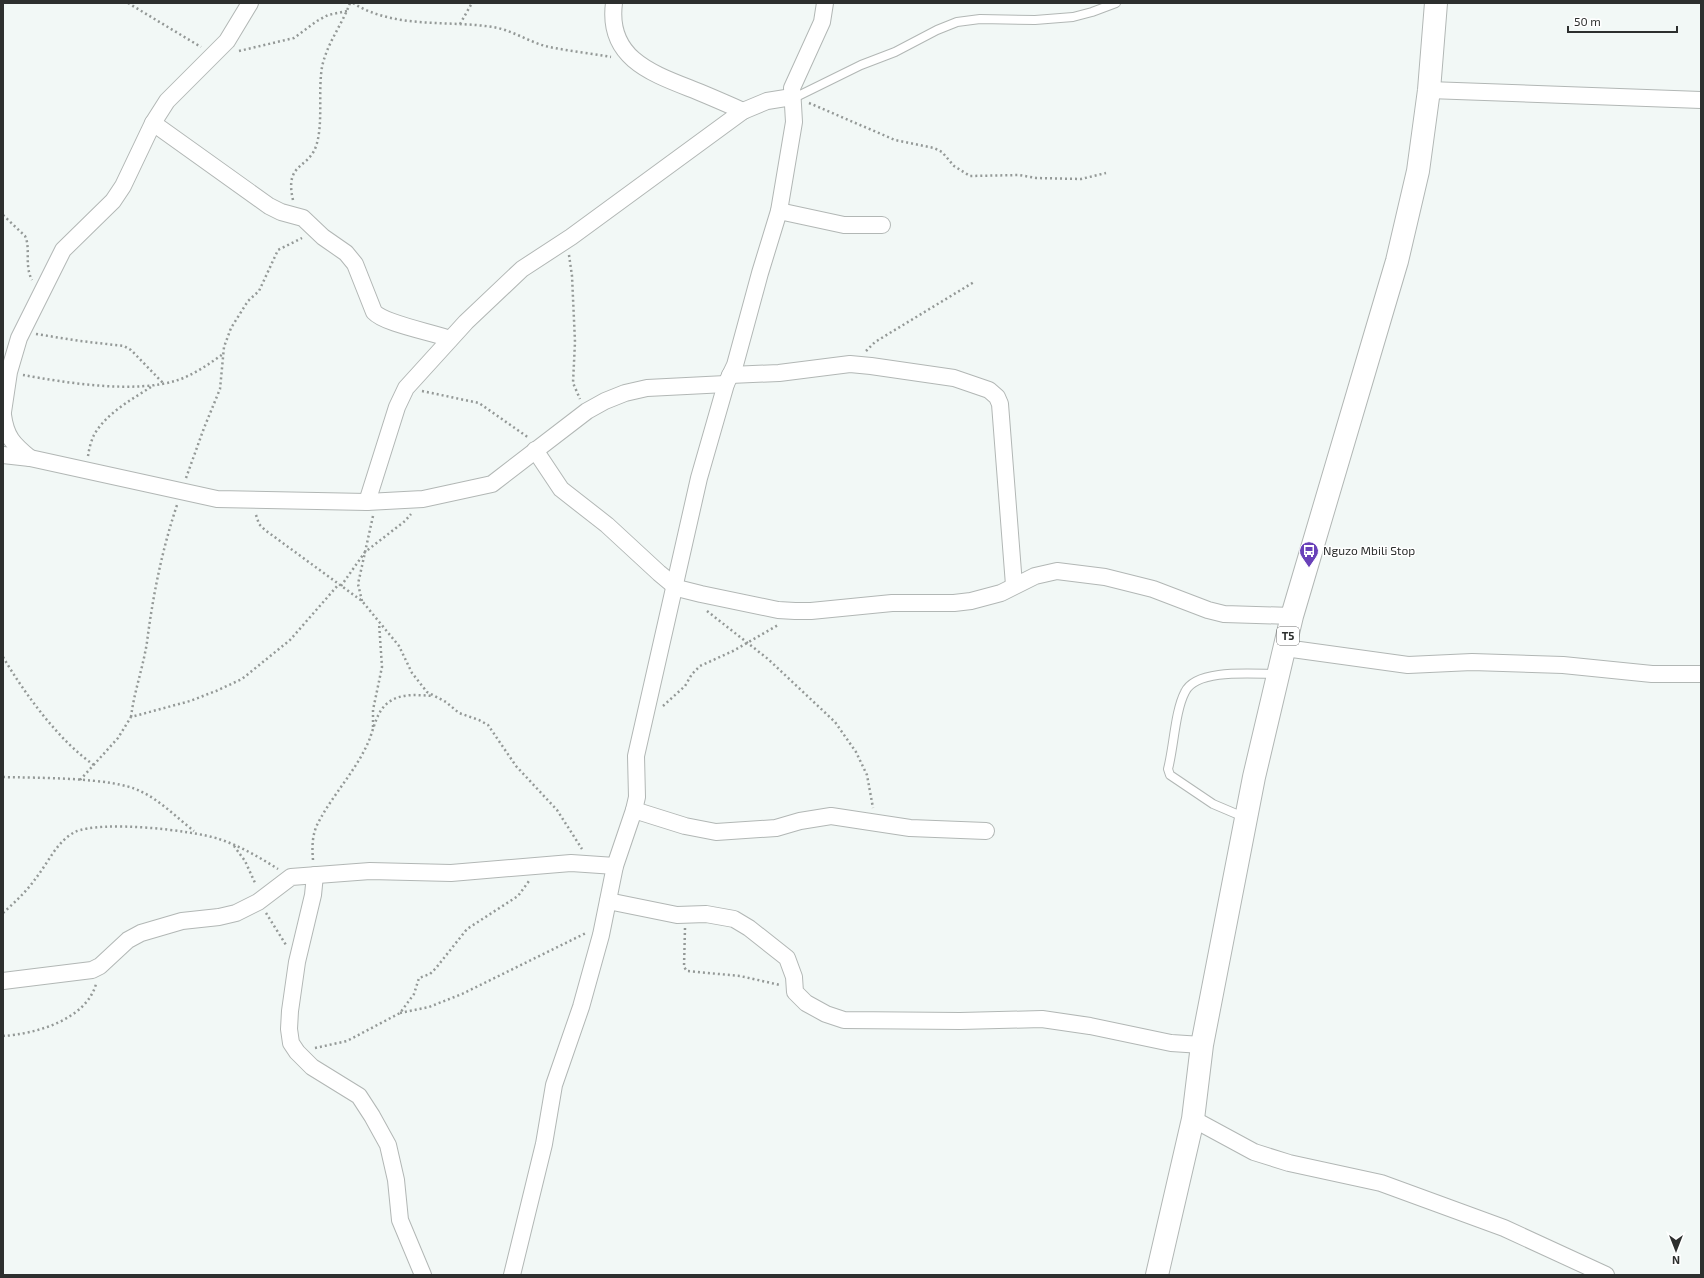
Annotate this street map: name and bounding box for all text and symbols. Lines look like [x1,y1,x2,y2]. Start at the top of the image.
scale bar [1568,8,1677,34]
text: 50 m [1574,14,1601,28]
bus stop icon: Nguzo Mbili Stop [1298,540,1320,568]
place label: Nguzo Mbili Stop [1323,543,1415,557]
road number: T5 [1277,627,1299,645]
north arrow [1656,1230,1696,1270]
text: N [1672,1254,1680,1267]

